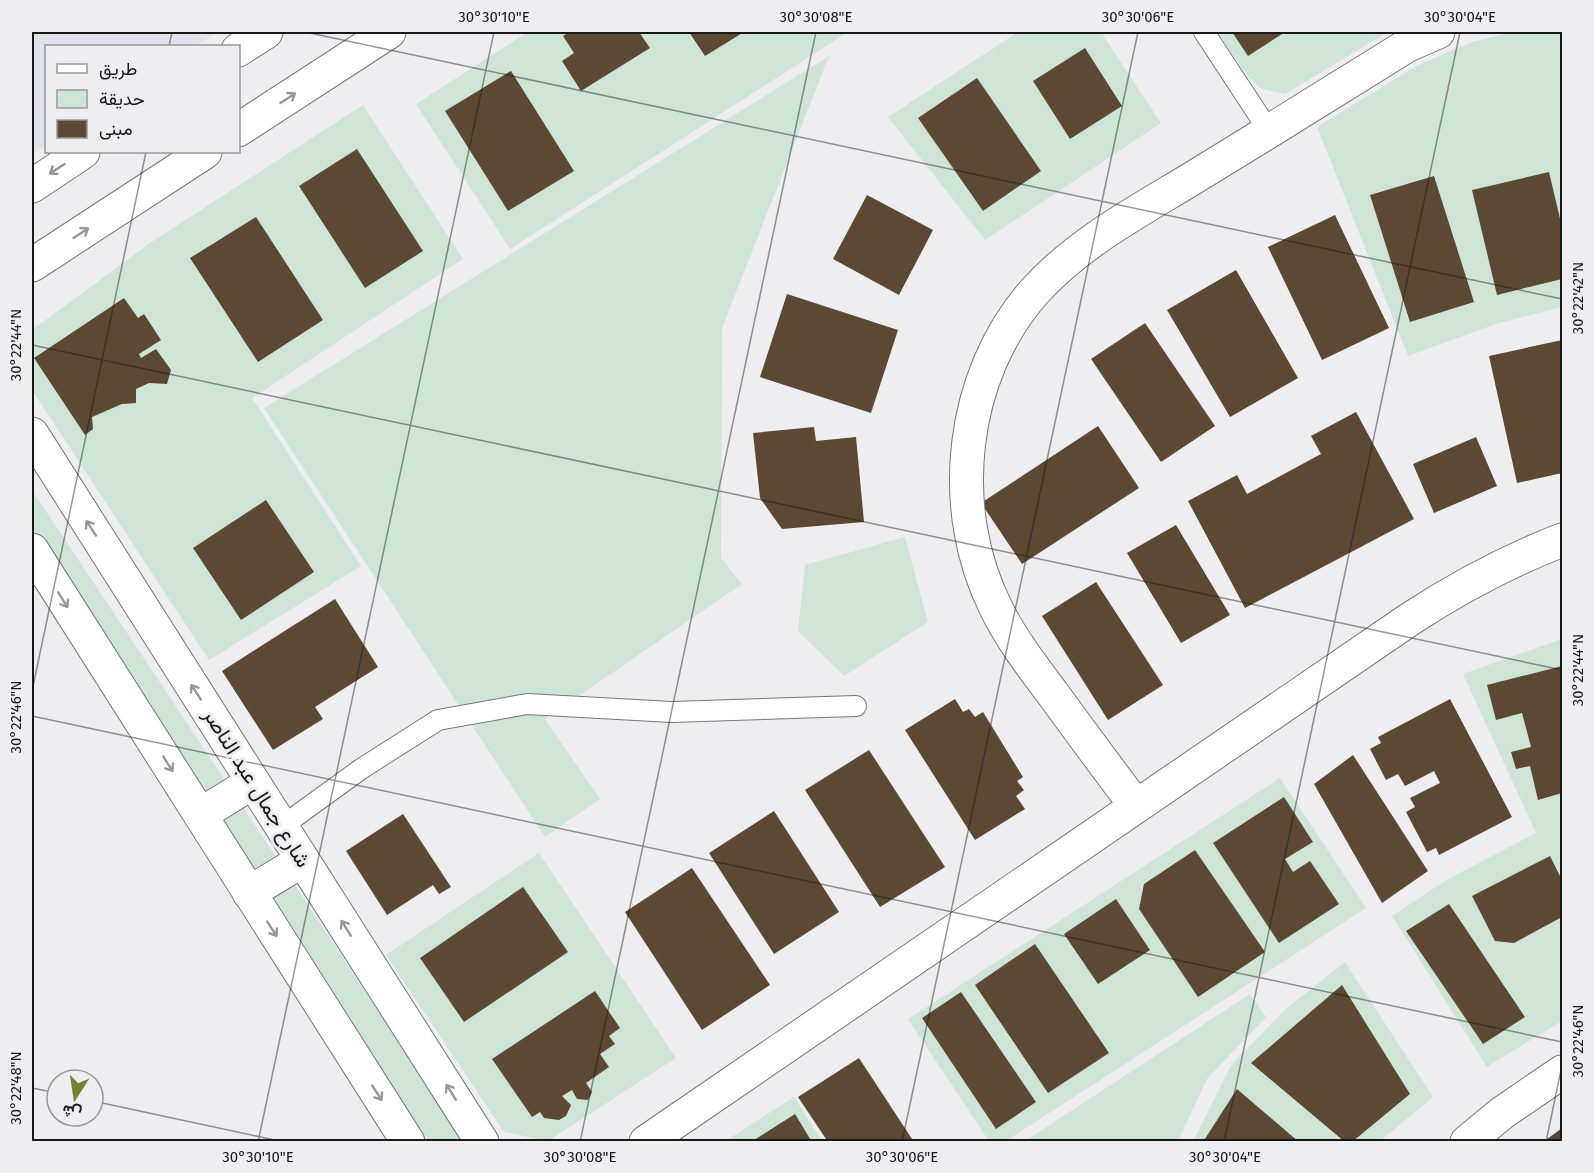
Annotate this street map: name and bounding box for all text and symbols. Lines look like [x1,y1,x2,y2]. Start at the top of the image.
text: 30°30'10"E [458,8,530,26]
text: 30°30'08"E [780,8,852,26]
text: 30°30'06"E [1102,8,1174,26]
text: 30°30'04"E [1424,8,1496,26]
legend [45,45,240,153]
text: طريق [99,58,137,80]
text: حديقة [99,88,145,110]
one-way arrow [279,92,295,104]
text: مبنى [99,118,133,140]
one-way arrow [49,162,66,175]
one-way arrow [72,227,88,239]
text: 30°22'42"N [1569,262,1587,334]
text: 30°22'44"N [7,309,25,381]
one-way arrow [85,520,97,537]
one-way arrow [57,591,69,608]
text: 30°22'44"N [1569,634,1587,706]
text: 30°22'46"N [7,680,25,754]
one-way arrow [190,684,202,701]
street label: شارع جمال عبد الناصر [196,703,316,873]
one-way arrow [162,755,174,772]
one-way arrow [266,920,278,937]
one-way arrow [339,920,351,937]
text: 30°22'46"N [1569,1004,1587,1078]
text: 30°22'48"N [7,1051,25,1125]
north arrow [45,1068,105,1128]
one-way arrow [444,1084,456,1101]
one-way arrow [371,1085,383,1101]
text: ش [61,1101,83,1123]
text: 30°30'10"E [222,1148,294,1166]
text: 30°30'08"E [544,1148,616,1166]
text: 30°30'06"E [866,1148,938,1166]
text: 30°30'04"E [1189,1148,1261,1166]

